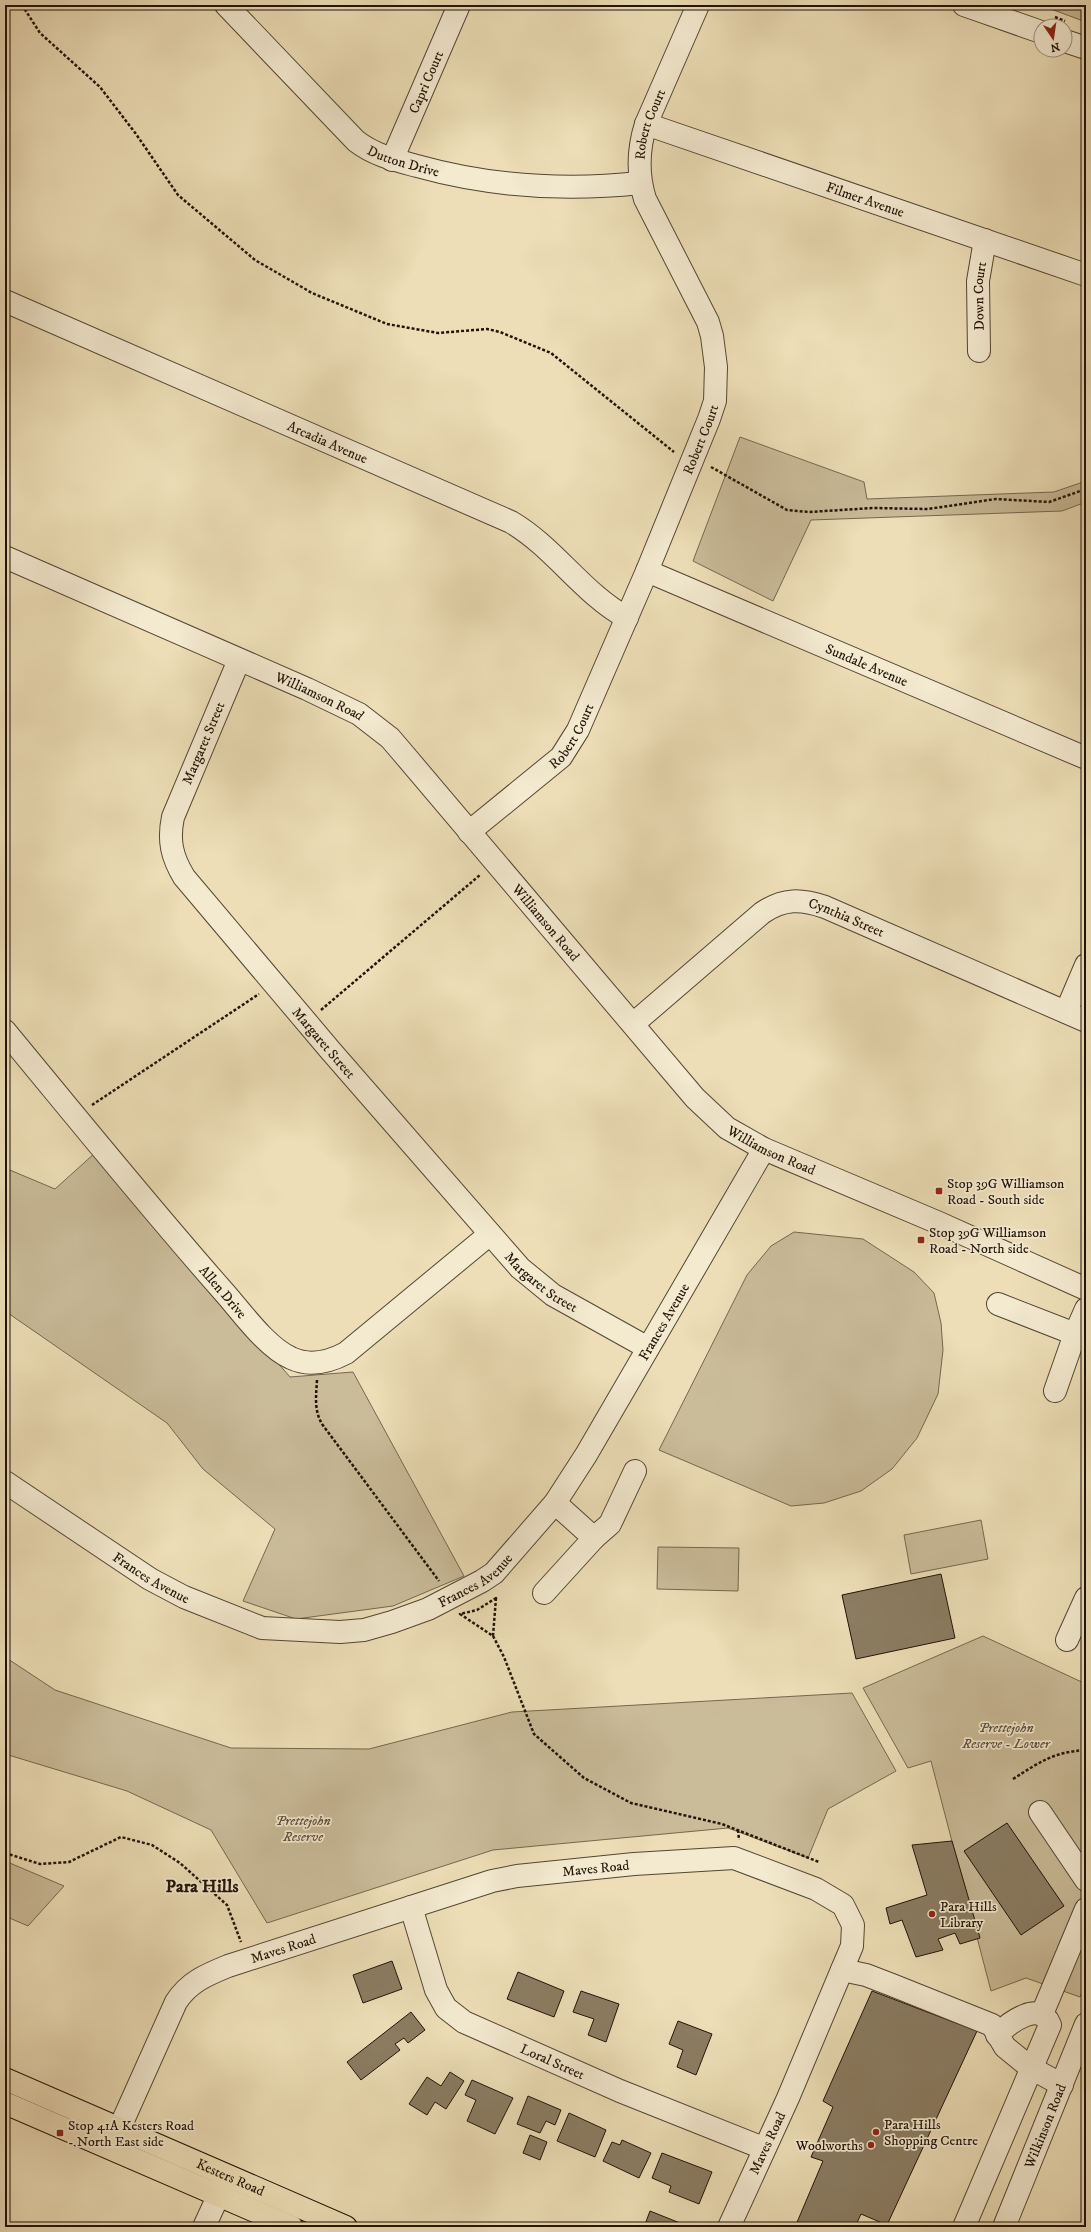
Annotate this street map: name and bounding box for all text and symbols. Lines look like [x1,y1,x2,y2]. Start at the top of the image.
north arrow [1033,18,1073,58]
text: N [1049,39,1061,55]
street label: Capri Court [405,48,448,117]
street label: Robert Court [631,86,670,160]
street label: Dutton Drive [364,142,441,181]
street label: Filmer Avenue [824,179,907,222]
street label: Down Court [970,260,991,331]
street label: Robert Court [679,402,723,477]
street label: Arcadia Avenue [284,417,370,468]
street label: Sundale Avenue [823,640,911,691]
street label: Williamson Road [271,668,368,725]
street label: Margaret Street [178,699,230,788]
street label: Robert Court [545,700,599,773]
street label: Williamson Road [507,880,583,965]
street label: Cynthia Street [806,895,887,942]
street label: Margaret Street [288,1004,359,1083]
street label: Williamson Road [723,1121,818,1180]
place label: Stop 39G Williamson Road - South side [947,1175,1065,1209]
marker: Stop 39G Williamson Road - South side [934,1186,944,1196]
place label: Stop 39G Williamson Road - North side [929,1224,1047,1258]
marker: Stop 39G Williamson Road - North side [916,1235,926,1245]
street label: Margaret Street [500,1249,581,1317]
street label: Allen Drive [195,1262,250,1323]
street label: Frances Avenue [635,1280,694,1364]
street label: Frances Avenue [109,1549,192,1608]
street label: Frances Avenue [435,1550,517,1612]
park label: Prettejohn Reserve - Lower [961,1719,1051,1753]
park label: Prettejohn Reserve [275,1812,331,1846]
street label: Maves Road [561,1857,630,1881]
district label: Para Hills [166,1876,238,1898]
place label: Para Hills Library [940,1898,997,1932]
marker: Para Hills Library [927,1909,937,1919]
street label: Maves Road [249,1930,318,1968]
street label: Loral Street [517,2040,588,2084]
street label: Wilkinson Road [1020,2081,1071,2172]
street label: Maves Road [746,2109,790,2178]
place label: Para Hills Shopping Centre [884,2116,978,2150]
place label: Stop 41A Kesters Road - North East side [68,2117,194,2151]
marker: Para Hills Shopping Centre [871,2127,881,2137]
marker: Stop 41A Kesters Road - North East side [55,2128,65,2138]
place label: Woolworths [795,2137,863,2155]
marker: Woolworths [866,2140,876,2150]
street label: Kesters Road [193,2155,267,2201]

